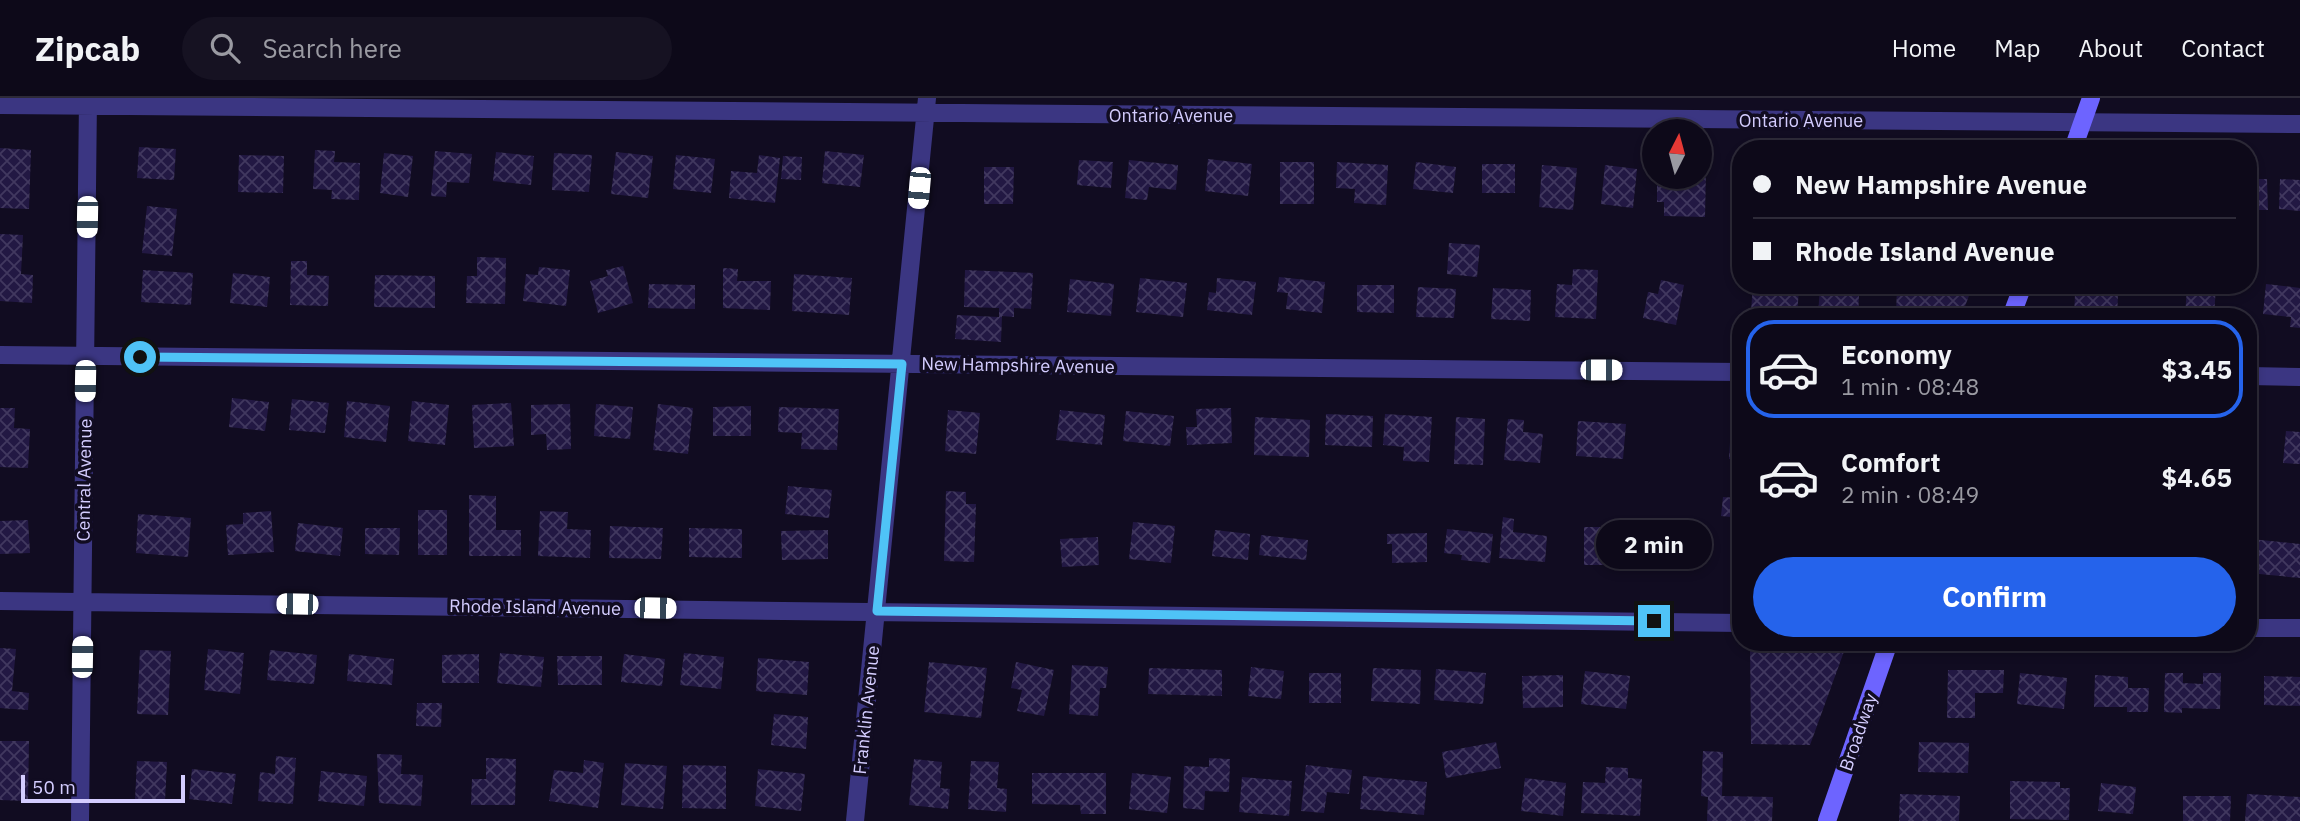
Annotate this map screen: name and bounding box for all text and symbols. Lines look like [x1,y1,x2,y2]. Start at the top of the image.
search box [182,17,672,80]
text: Zipcab [35,27,140,70]
icon: search [206,29,244,67]
text: Search here [262,31,402,65]
text: Home [1892,32,1956,64]
text: Map [1994,32,2040,64]
text: About [2078,32,2143,64]
text: Contact [2181,32,2265,64]
street label: Ontario Avenue [1109,104,1233,127]
street label: Ontario Avenue [1739,109,1863,132]
north arrow [1642,119,1712,189]
map controls [1642,119,1712,189]
car [907,166,932,210]
text: New Hampshire Avenue [1795,167,2087,201]
car [77,196,98,238]
text: Rhode Island Avenue [1795,234,2055,268]
text: Economy [1841,337,1952,371]
icon: car [1757,338,1820,401]
route start [124,341,156,373]
street label: New Hampshire Avenue [921,352,1115,378]
text: $3.45 [2162,352,2232,386]
car [75,360,96,402]
car [1581,360,1623,381]
text: 1 min · 08:48 [1841,371,1979,401]
street label: Central Avenue [71,418,97,542]
text: Comfort [1841,445,1940,479]
icon: car [1757,446,1820,509]
text: $4.65 [2162,460,2232,494]
text: 2 min · 08:49 [1841,479,1979,509]
callout: 2 min [1596,519,1712,568]
text: 2 min [1624,529,1684,559]
button: Confirm [1753,557,2236,637]
car [276,593,319,615]
street label: Rhode Island Avenue [449,594,621,620]
car [634,597,677,619]
route end [1638,605,1670,637]
car [72,636,93,678]
street label: Franklin Avenue [848,644,884,776]
street label: Broadway [1834,690,1882,774]
scale bar [21,772,186,804]
text: 50 m [32,775,76,799]

